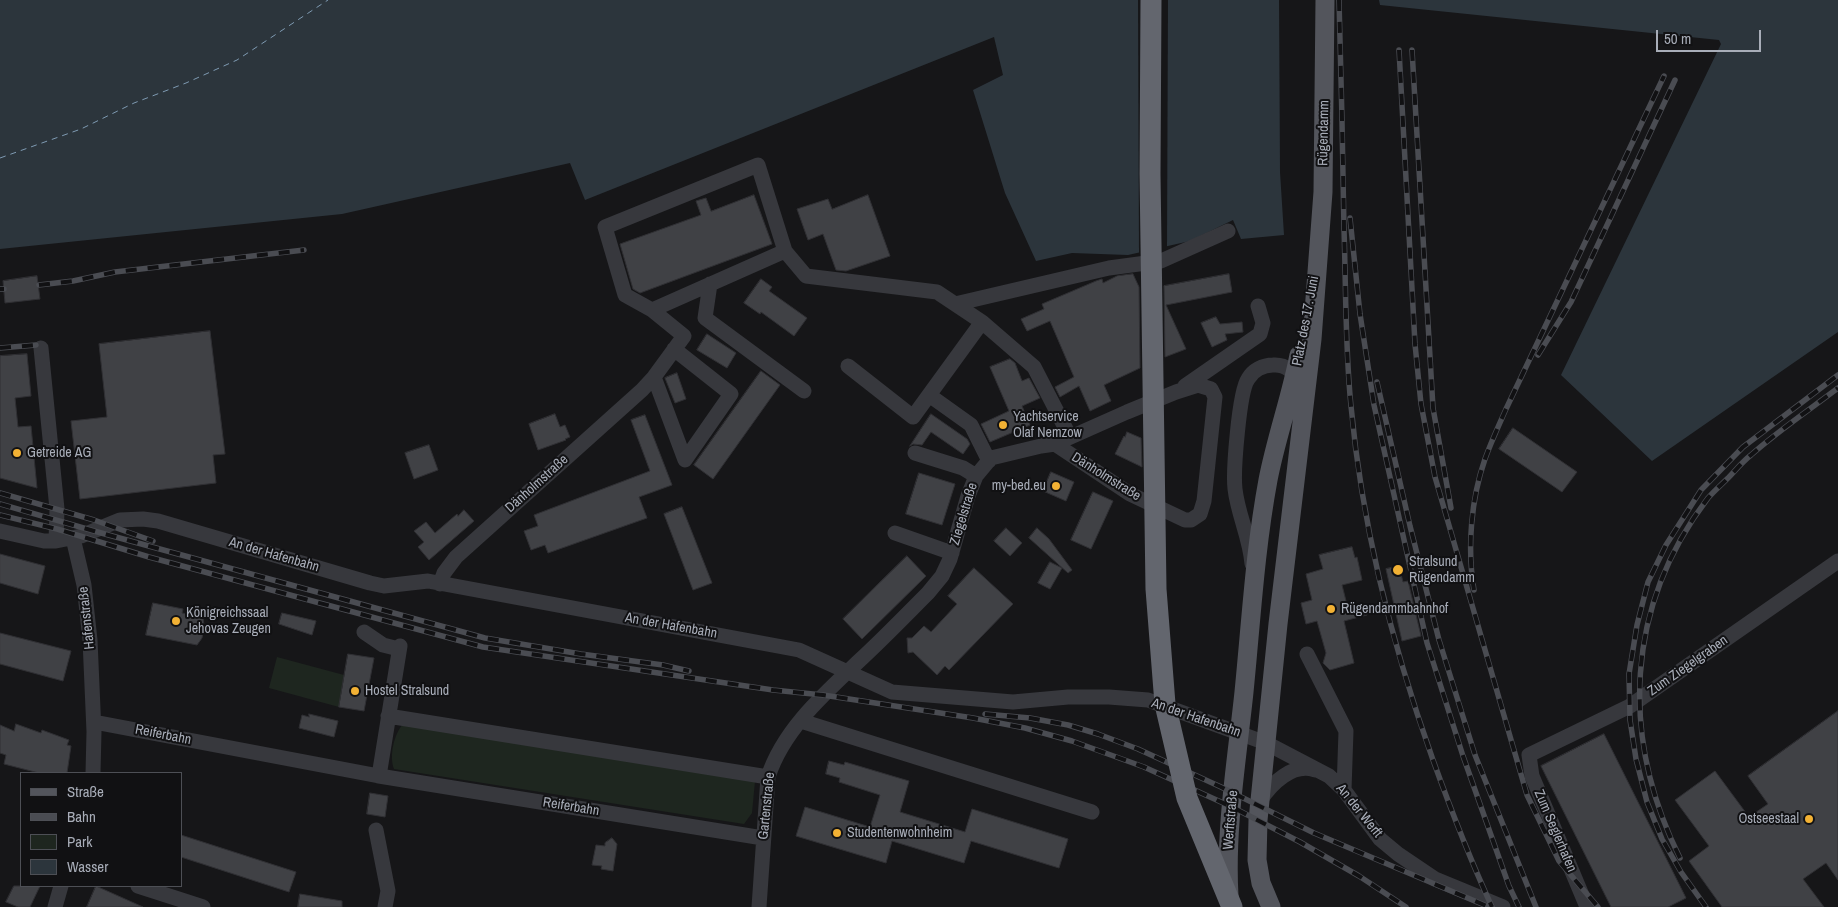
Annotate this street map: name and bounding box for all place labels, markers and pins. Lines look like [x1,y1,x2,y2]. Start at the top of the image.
place label: Yachtservice Olaf Nemzow [1013,409,1082,442]
marker: Yachtservice Olaf Nemzow [997,419,1009,431]
place label: Getreide AG [27,445,91,461]
marker: Getreide AG [11,447,23,459]
place label: my-bed.eu [992,478,1046,494]
marker: my-bed.eu [1050,480,1062,492]
place label: Stralsund Rügendamm [1409,554,1475,586]
marker: Stralsund Rügendamm [1391,563,1405,577]
place label: Rügendammbahnhof [1341,601,1448,617]
marker: Rügendammbahnhof [1325,603,1337,615]
place label: Königreichssaal Jehovas Zeugen [186,605,271,638]
marker: Königreichssaal Jehovas Zeugen [170,615,182,627]
place label: Hostel Stralsund [365,683,449,699]
marker: Hostel Stralsund [349,685,361,697]
place label: Ostseestaal [1738,811,1799,827]
marker: Ostseestaal [1803,813,1815,825]
place label: Studentenwohnheim [847,825,952,841]
marker: Studentenwohnheim [831,827,843,839]

